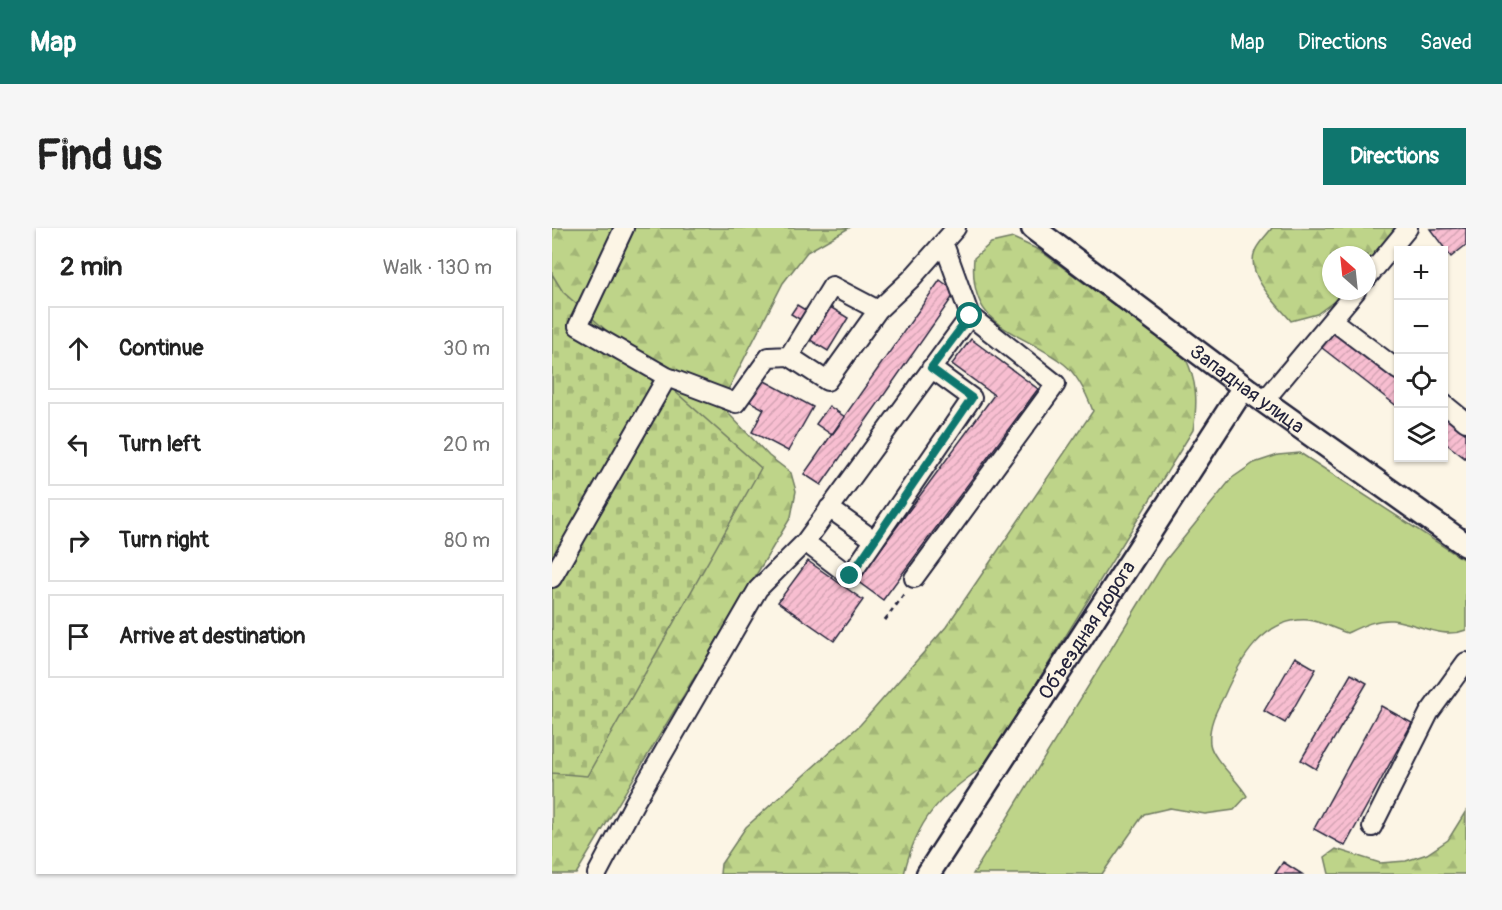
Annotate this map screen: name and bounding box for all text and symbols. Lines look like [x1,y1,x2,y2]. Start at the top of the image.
text: Map [30,25,76,60]
text: Map [1230,29,1265,56]
text: Directions [1298,29,1387,56]
text: Saved [1420,29,1472,56]
button: Directions [1323,128,1466,185]
text: Find us [36,130,162,182]
north arrow [1322,246,1376,300]
map controls [1394,246,1448,462]
button: + [1394,246,1448,300]
text: 2 min [60,251,122,283]
text: Walk · 130 m [383,255,492,280]
button: − [1394,300,1448,354]
route start [956,302,982,328]
icon: ahead [62,332,95,365]
text: Continue [119,334,203,362]
text: 30 m [443,336,490,361]
street label: Западная улица [1185,339,1309,439]
button: locate [1394,354,1448,408]
button: layers [1394,408,1448,462]
icon: left [62,428,95,461]
text: Turn left [119,430,201,458]
text: 20 m [443,432,490,457]
icon: right [62,524,95,557]
text: Turn right [119,526,209,554]
text: 80 m [444,528,490,553]
street label: Объездная дорога [1033,556,1141,704]
route end [836,562,862,588]
icon: arrive [62,620,95,653]
text: Arrive at destination [119,622,305,650]

